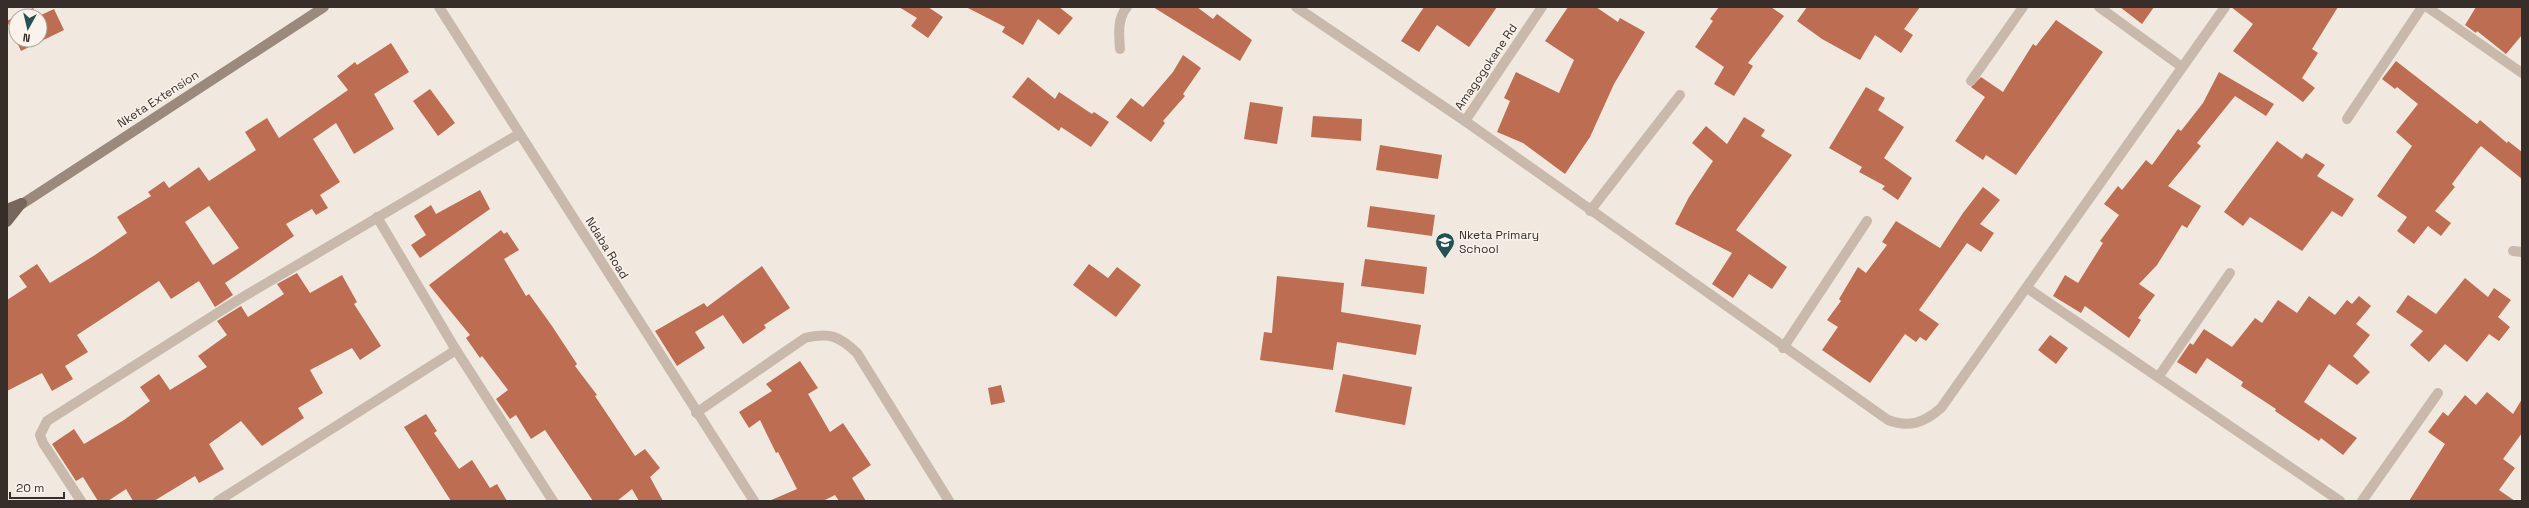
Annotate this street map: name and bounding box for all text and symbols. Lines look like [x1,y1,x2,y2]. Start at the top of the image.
north arrow [8,8,48,48]
street label: Amagogokane Rd [1451,21,1521,113]
text: N [22,30,31,45]
street label: Nketa Extension [114,67,202,131]
street label: Ndaba Road [582,214,632,282]
place label: Nketa Primary School [1459,227,1539,257]
school or university icon: Nketa Primary School [1434,231,1456,259]
scale bar [10,474,64,500]
text: 20 m [16,480,44,496]

